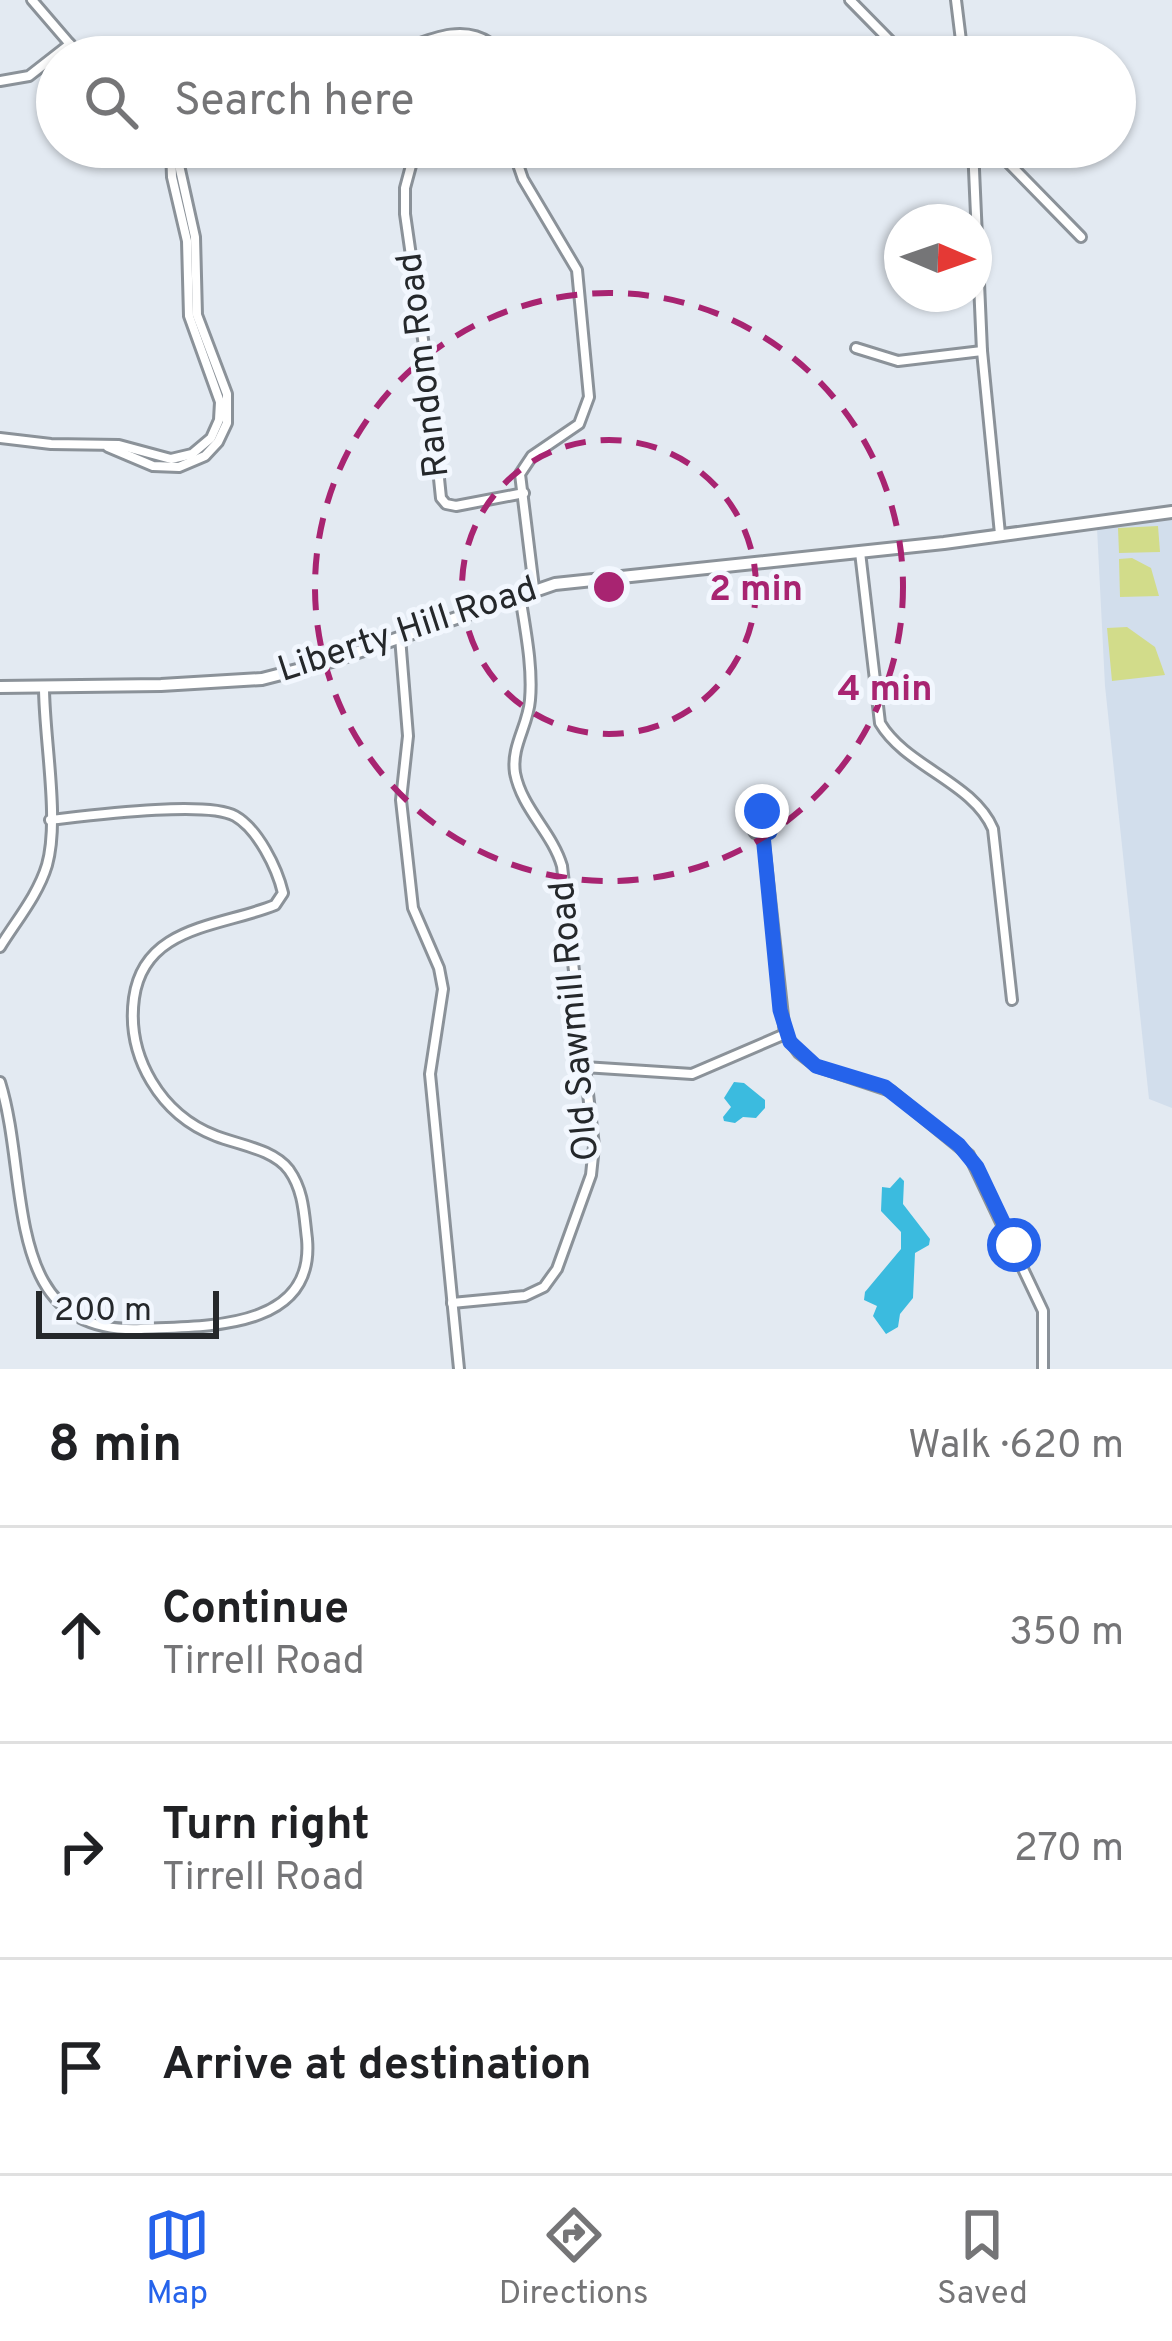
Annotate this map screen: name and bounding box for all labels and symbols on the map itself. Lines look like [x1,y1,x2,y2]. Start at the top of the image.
north arrow [884,204,992,312]
street label: Random Road [388,250,462,480]
centre of rings [588,566,630,608]
street label: Liberty Hill Road [273,567,543,695]
text: 2 min [709,568,803,614]
text: 4 min [837,668,933,714]
route end [735,784,789,838]
street label: Old Sawmill Road [541,879,611,1163]
route start [987,1218,1041,1272]
scale bar [36,1285,219,1338]

